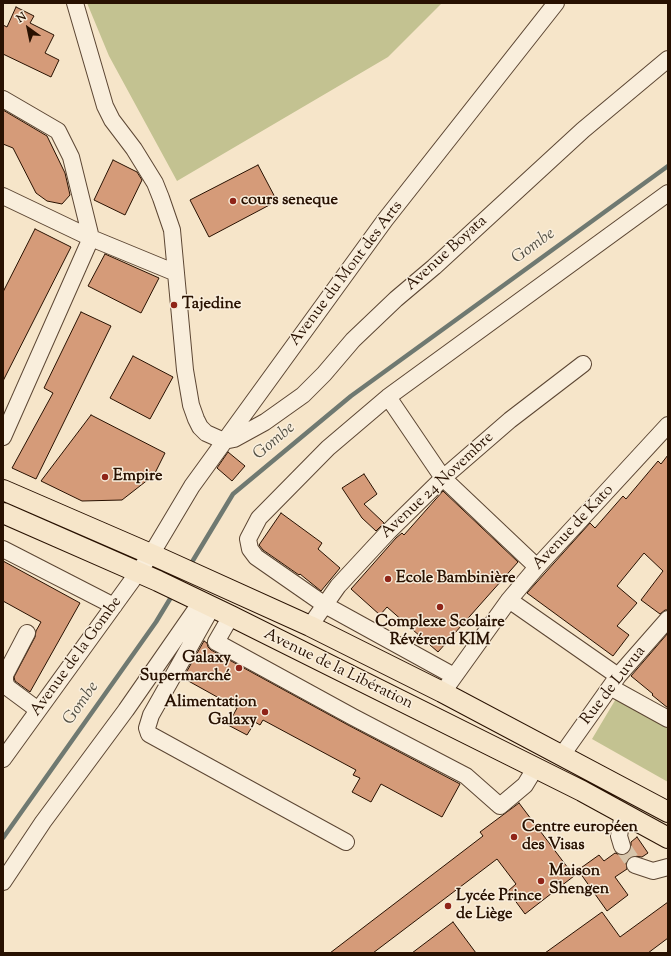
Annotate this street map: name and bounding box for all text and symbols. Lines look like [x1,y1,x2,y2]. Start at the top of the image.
north arrow [8,8,48,48]
text: N [13,9,30,27]
place label: cours seneque [241,191,338,211]
marker: cours seneque [228,196,238,206]
street label: Avenue du Mont des Arts [286,198,408,350]
street label: Avenue Boyata [402,212,492,296]
water label: Gombe [508,225,560,269]
place label: Tajedine [182,295,241,315]
marker: Tajedine [169,300,179,310]
water label: Gombe [250,419,300,465]
street label: Avenue 24 Novembre [378,429,498,543]
place label: Empire [113,467,163,487]
marker: Empire [100,472,110,482]
street label: Avenue de Kato [530,481,618,575]
place label: Ecole Bambinière [396,569,515,589]
marker: Ecole Bambinière [383,574,393,584]
street label: Avenue de la Gombe [27,594,127,720]
marker: Complexe Scolaire Révérend KIM [435,602,445,612]
place label: Complexe Scolaire Révérend KIM [375,613,505,651]
street label: Avenue de la Libération [260,626,416,714]
street label: Rue de Luvua [577,643,651,729]
place label: Galaxy Supermarché [140,649,231,687]
marker: Galaxy Supermarché [234,663,244,673]
water label: Gombe [60,678,104,730]
place label: Alimentation Galaxy [164,693,257,731]
marker: Alimentation Galaxy [260,707,270,717]
place label: Centre européen des Visas [522,818,638,856]
marker: Centre européen des Visas [509,832,519,842]
place label: Maison Shengen [549,862,609,900]
marker: Maison Shengen [536,876,546,886]
place label: Lycée Prince de Liège [456,887,542,925]
marker: Lycée Prince de Liège [443,901,453,911]

